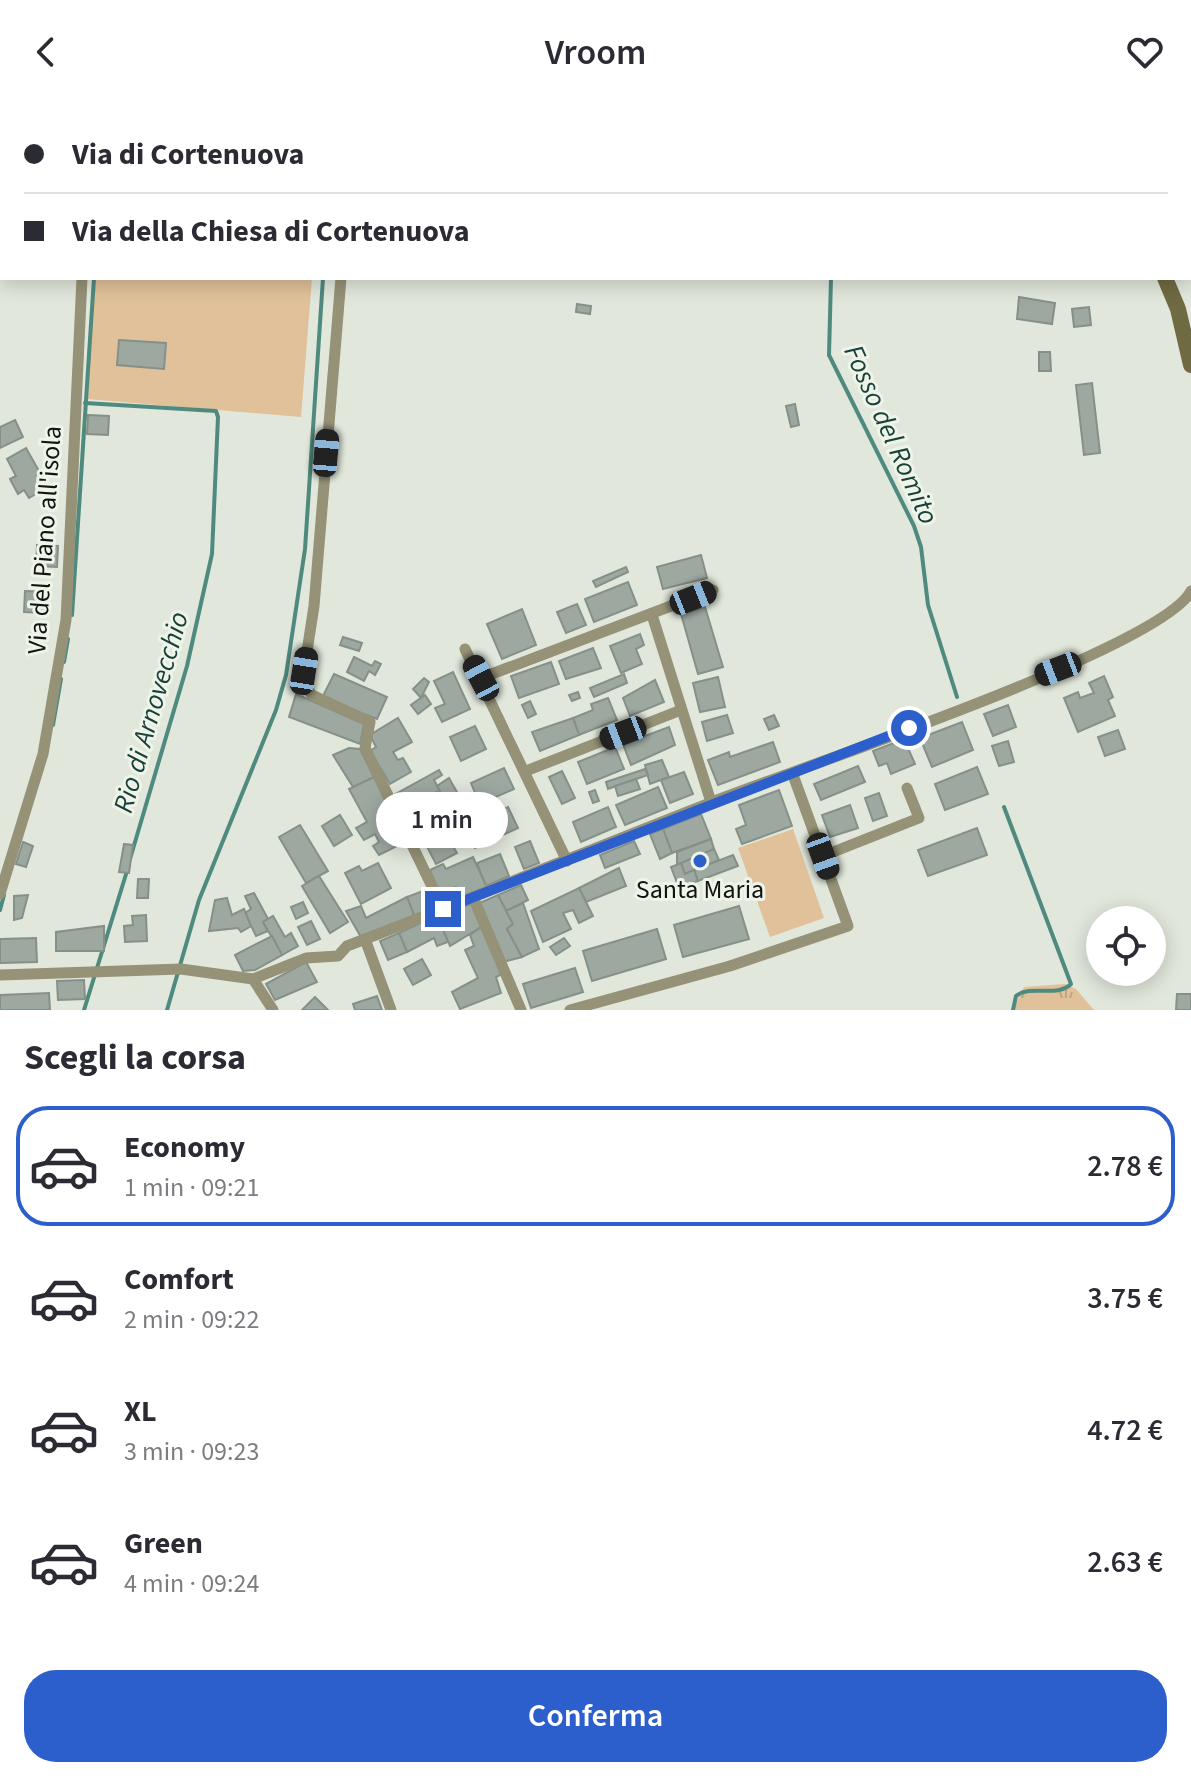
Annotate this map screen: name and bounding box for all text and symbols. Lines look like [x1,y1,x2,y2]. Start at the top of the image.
text: Vroom [545,27,646,78]
icon: back [24,30,68,74]
icon: heart [1123,30,1167,74]
text: Via di Cortenuova [72,133,304,176]
text: Via della Chiesa di Cortenuova [72,210,470,253]
water label: Fosso del Romito [834,338,949,531]
street label: Via del Piano all'isola [18,425,71,656]
car [312,428,340,478]
car [666,578,720,618]
water label: Rio di Arnovecchio [103,607,199,818]
car [288,645,320,697]
car [1031,649,1085,689]
car [459,651,503,705]
route start [891,710,927,746]
car [596,713,650,753]
callout: 1 min [377,793,509,849]
text: 1 min [411,801,473,838]
car [804,829,842,883]
marker: Santa Maria [691,852,709,870]
place label: Santa Maria [636,871,764,908]
route end [425,891,461,927]
map controls [1086,906,1166,986]
button: locate [1086,906,1166,986]
text: Scegli la corsa [24,1032,246,1083]
text: Economy [124,1126,245,1169]
icon: car [28,1130,100,1202]
text: 2.78 € [1087,1145,1163,1188]
text: 1 min · 09:21 [124,1169,259,1206]
text: Comfort [124,1258,234,1301]
icon: car [28,1262,100,1334]
text: 3.75 € [1087,1277,1163,1320]
text: 2 min · 09:22 [124,1301,259,1338]
text: XL [124,1390,157,1433]
icon: car [28,1394,100,1466]
text: 4.72 € [1087,1409,1163,1452]
text: 3 min · 09:23 [124,1433,259,1470]
text: Green [124,1522,203,1565]
icon: car [28,1526,100,1598]
text: 2.63 € [1087,1541,1163,1584]
text: 4 min · 09:24 [124,1565,259,1602]
button: Conferma [24,1670,1167,1762]

